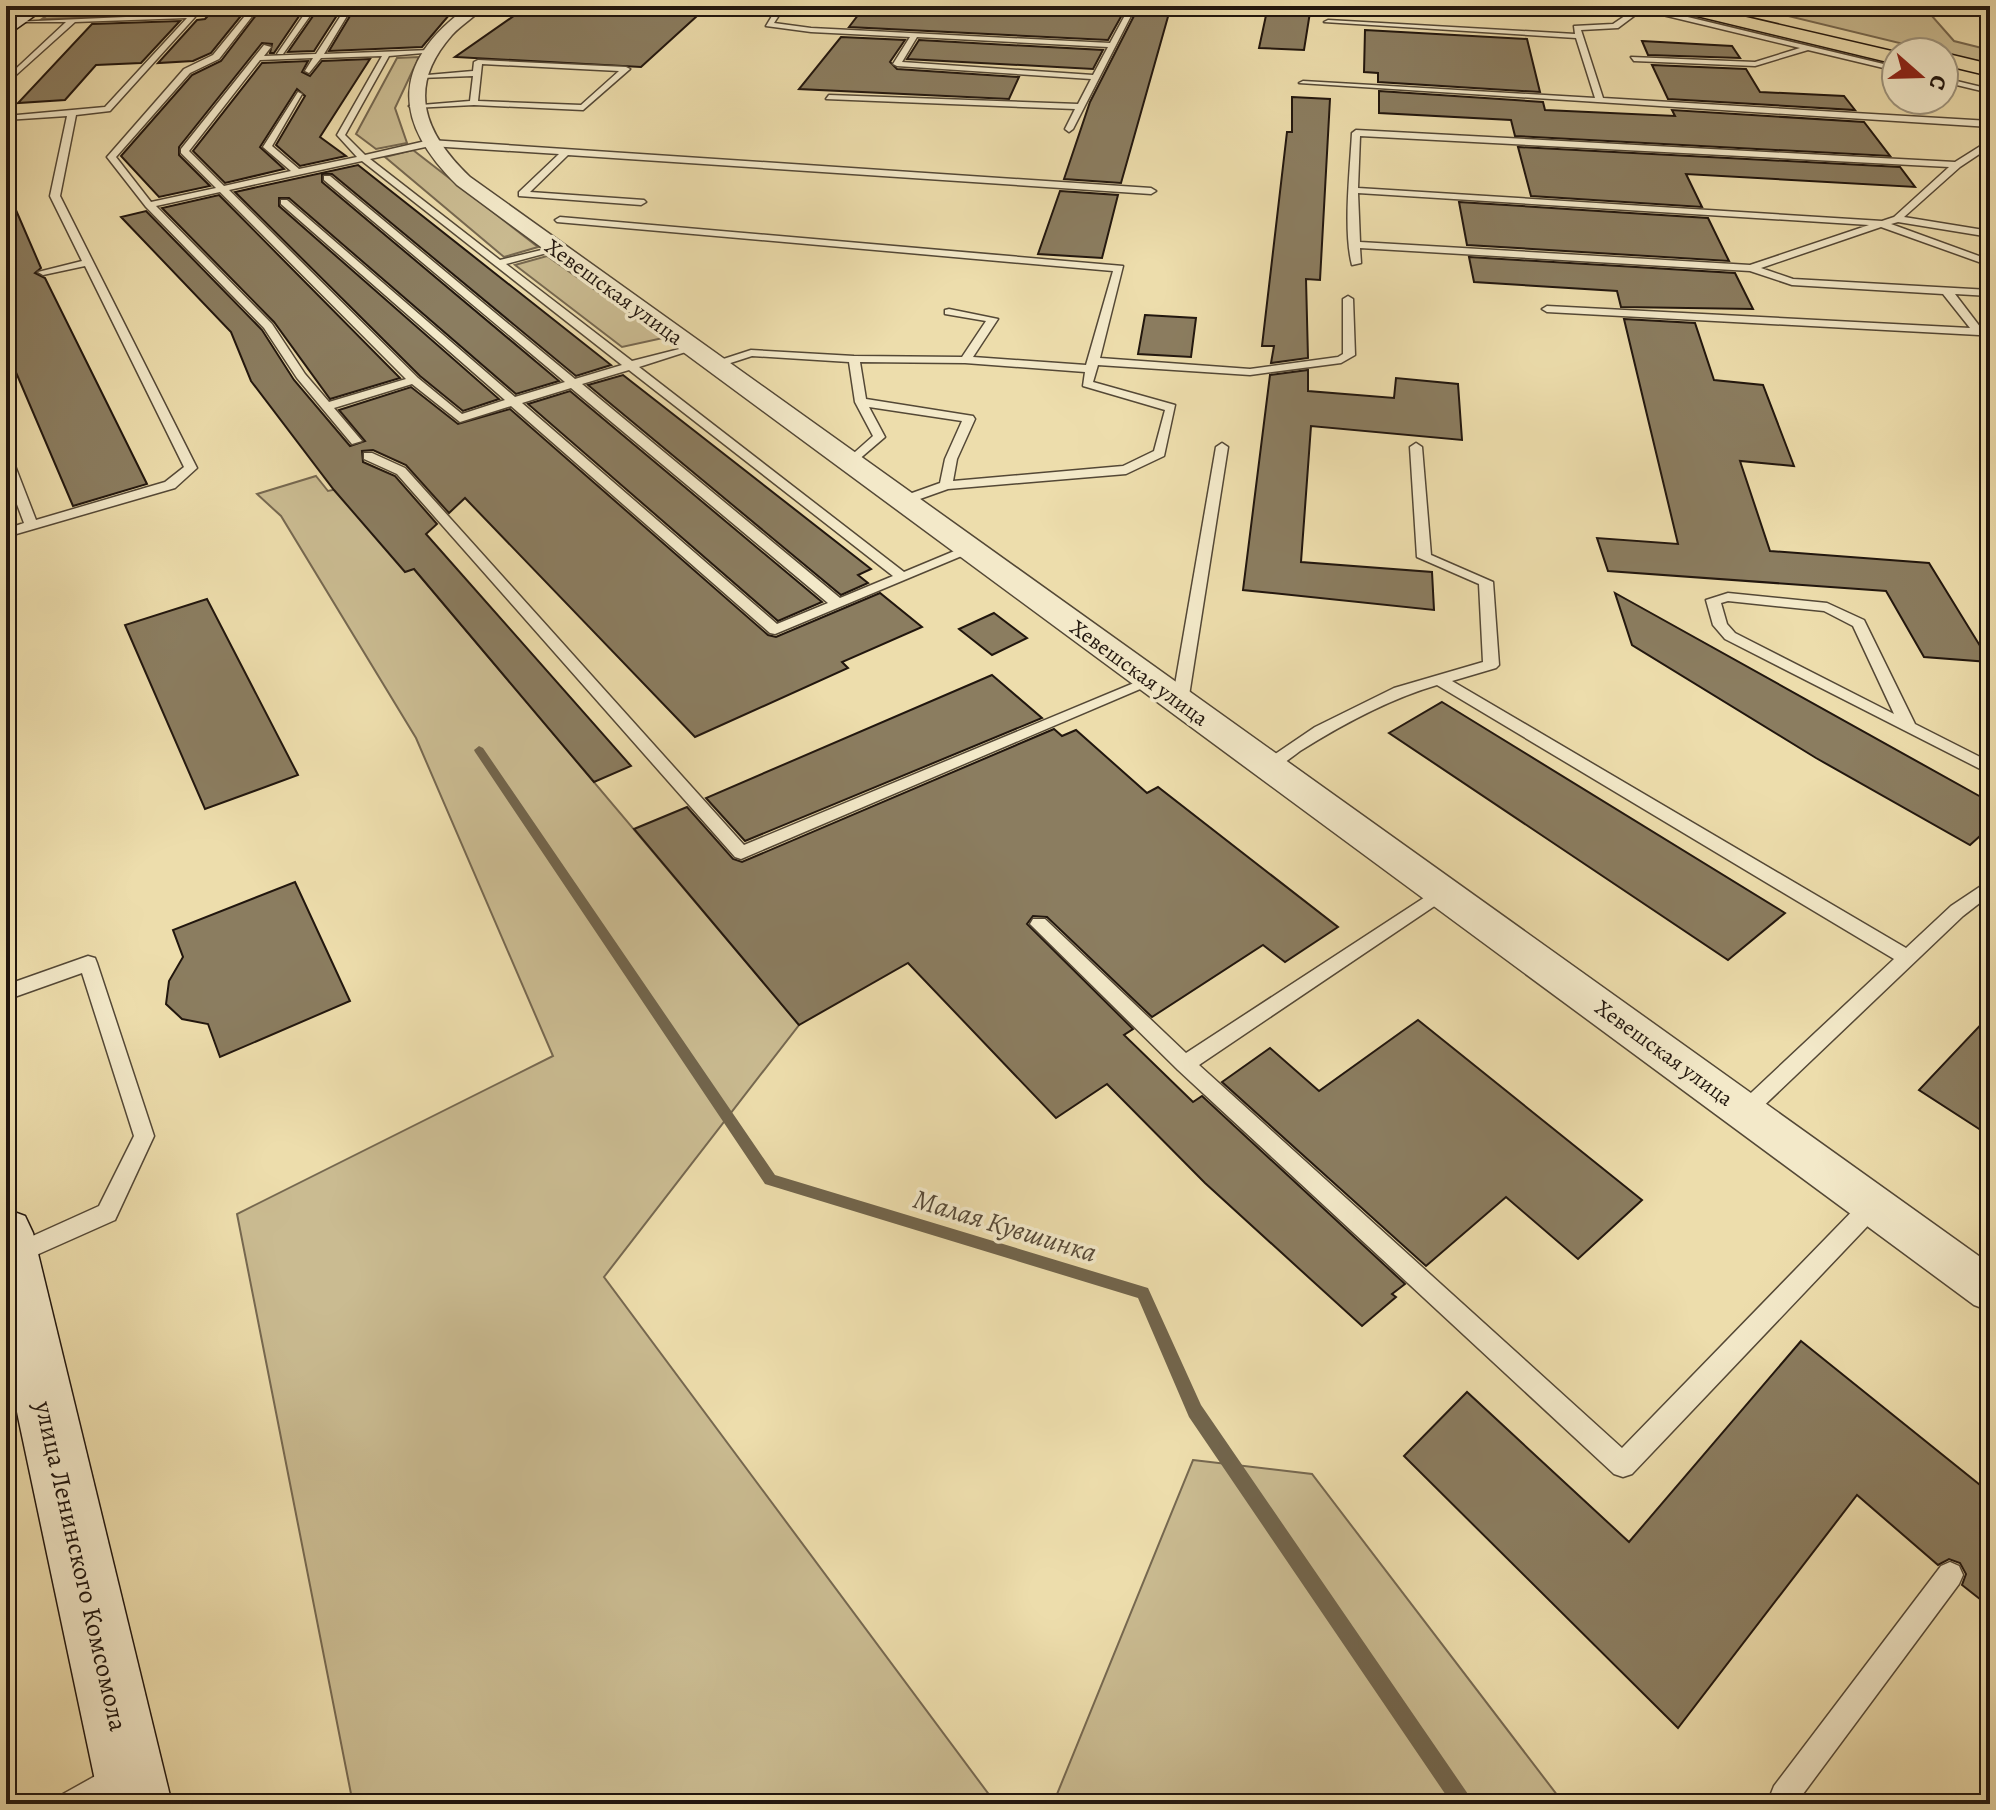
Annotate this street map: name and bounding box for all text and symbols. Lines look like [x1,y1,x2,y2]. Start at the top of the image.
north arrow [1880,36,1960,116]
text: С [1921,71,1954,94]
street label: Хевешская улица [539,232,690,353]
street label: Хевешская улица [1064,613,1215,734]
street label: Хевешская улица [1589,993,1740,1114]
water label: Малая Кувшинка [909,1180,1101,1272]
street label: улица Ленинского Комсомола [26,1397,136,1734]

